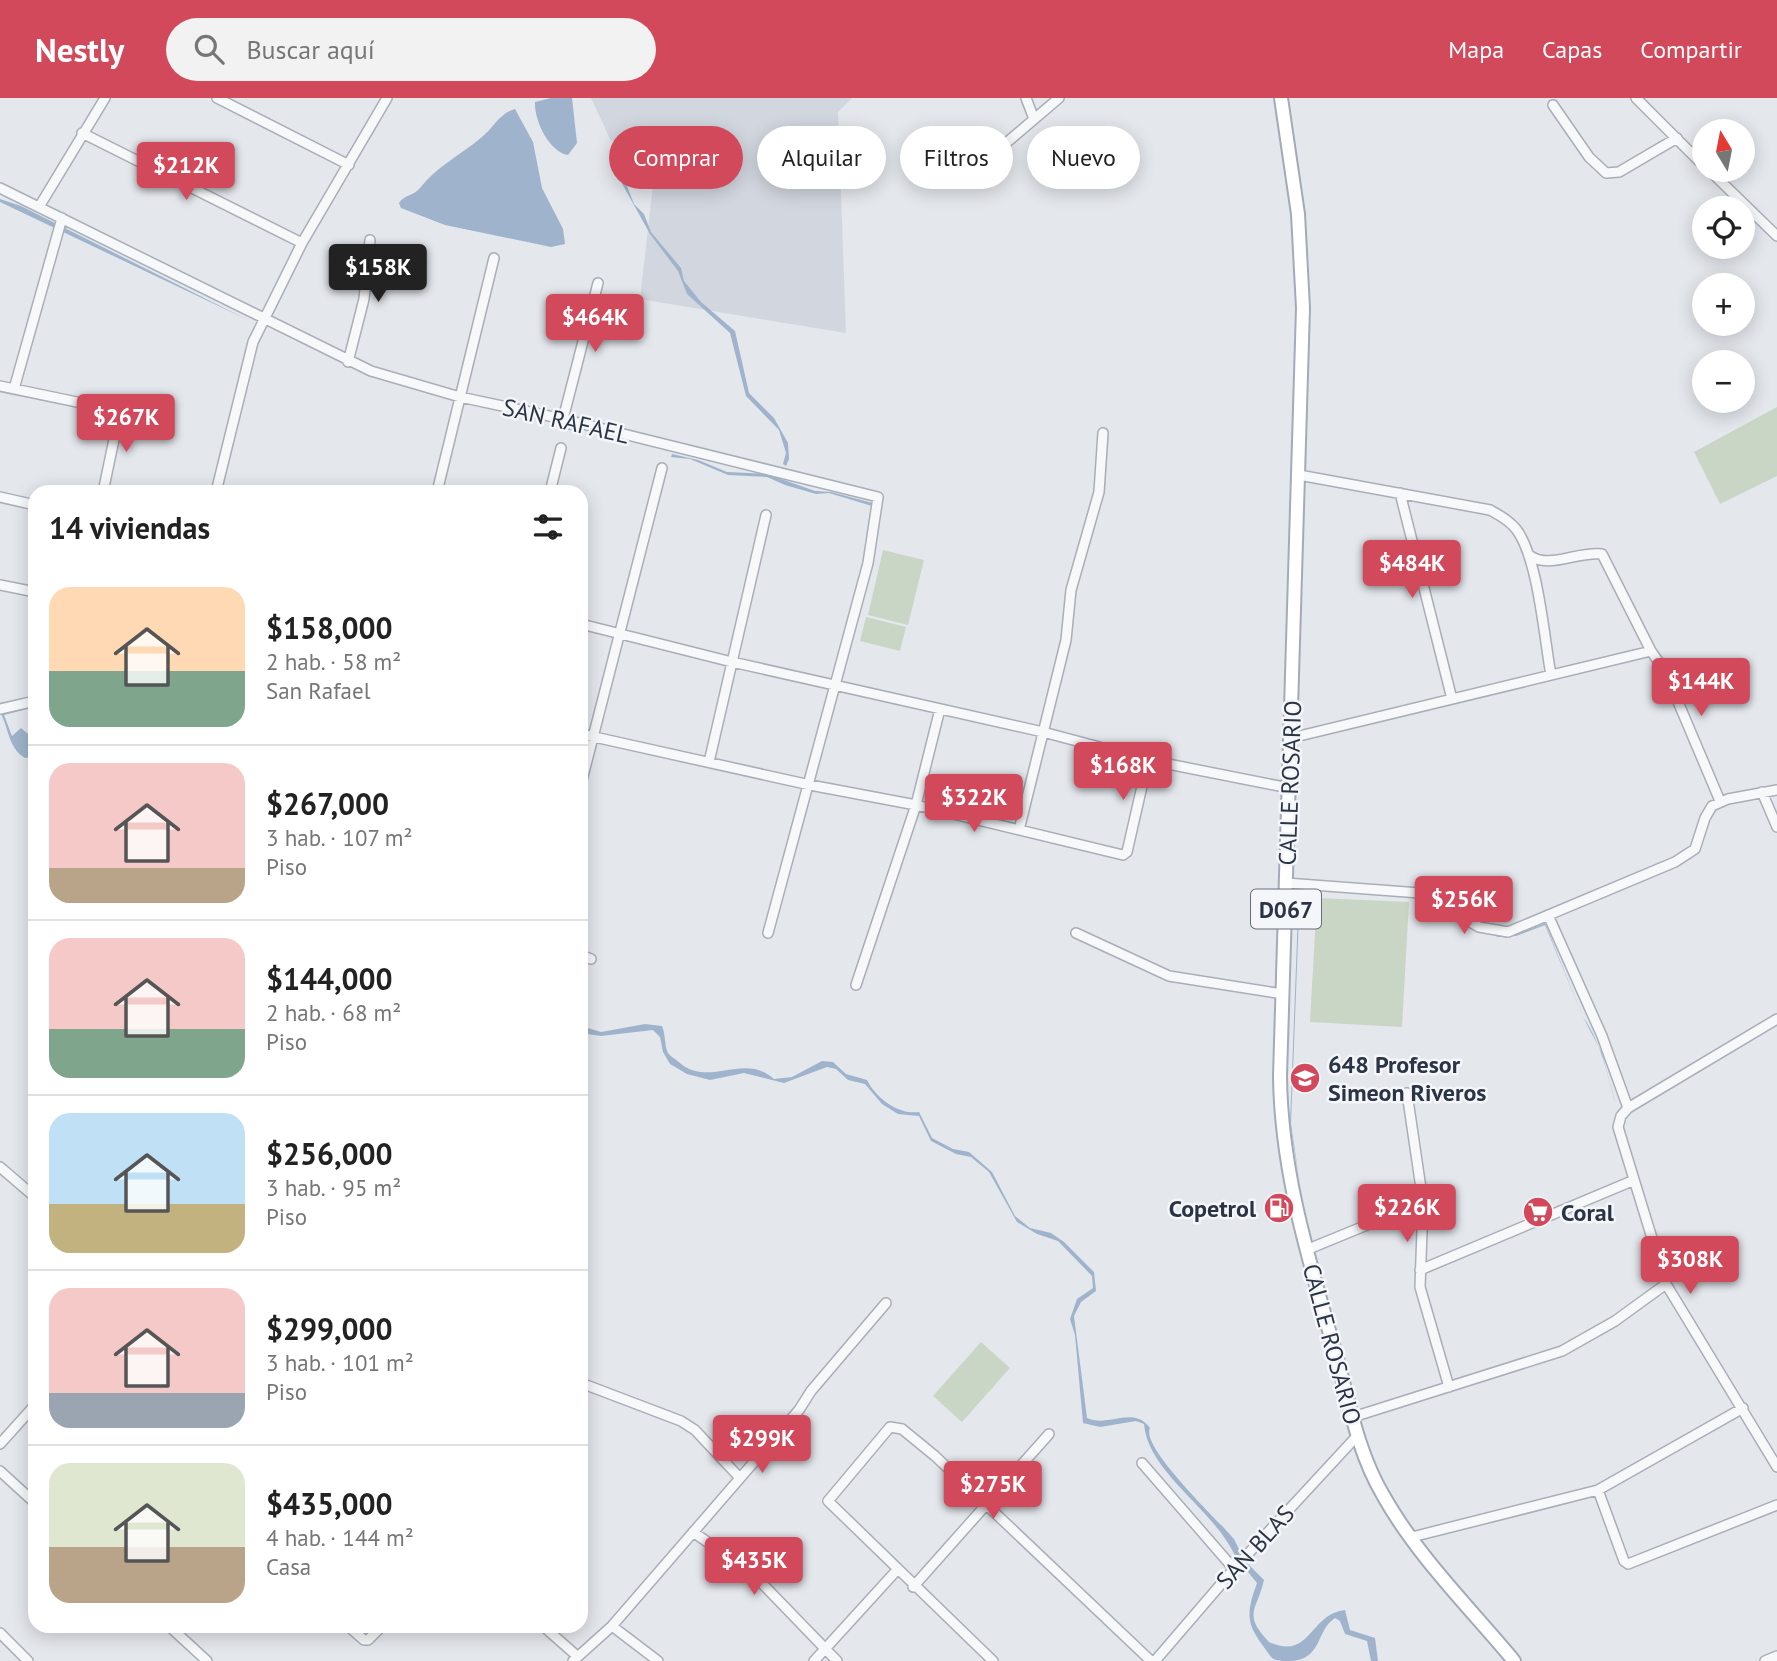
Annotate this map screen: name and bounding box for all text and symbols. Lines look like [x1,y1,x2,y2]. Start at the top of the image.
search box [166,18,656,81]
text: Nestly [35,28,124,71]
icon: search [190,30,228,68]
text: Buscar aquí [246,33,375,66]
text: Mapa [1448,34,1504,65]
text: Capas [1542,34,1602,65]
text: Compartir [1640,34,1742,65]
north arrow [1692,119,1755,182]
map controls [1692,119,1755,413]
chip: Comprar [609,126,743,189]
chip: Alquilar [757,126,886,189]
chip: Filtros [900,126,1013,189]
chip: Nuevo [1027,126,1140,189]
pin: $212K [137,142,235,202]
text: $212K [153,150,219,179]
button: locate [1692,196,1755,259]
pin: $158K [329,244,427,304]
text: $158K [345,252,411,281]
button: + [1692,273,1755,336]
pin: $464K [546,294,644,354]
text: $464K [562,302,628,331]
button: − [1692,350,1755,413]
street label: SAN RAFAEL [500,391,632,451]
pin: $267K [77,394,175,454]
text: $267K [93,402,159,431]
text: 14 viviendas [49,508,210,547]
icon: filters [529,508,567,546]
pin: $484K [1363,540,1461,600]
text: $484K [1379,548,1445,577]
text: $158,000 [266,608,393,647]
icon: home [105,615,189,699]
text: 2 hab. · 58 m² [266,647,401,676]
pin: $144K [1652,658,1750,718]
text: $144K [1668,666,1734,695]
text: San Rafael [266,676,370,705]
street label: CALLE ROSARIO [1272,700,1308,866]
pin: $168K [1074,742,1172,802]
text: $168K [1090,750,1156,779]
pin: $322K [925,774,1023,834]
text: $322K [941,782,1007,811]
text: $267,000 [266,784,389,823]
icon: home [105,791,189,875]
text: 3 hab. · 107 m² [266,823,413,852]
text: Piso [266,852,307,881]
pin: $256K [1415,876,1513,936]
text: $256K [1431,884,1497,913]
road number: D067 [1251,890,1321,929]
text: $144,000 [266,959,393,998]
icon: home [105,966,189,1050]
text: 2 hab. · 68 m² [266,998,401,1027]
text: Piso [266,1027,307,1056]
place label: 648 Profesor Simeon Riveros [1328,1049,1486,1108]
school or university icon: 648 Profesor Simeon Riveros [1288,1061,1322,1095]
text: $256,000 [266,1134,393,1173]
icon: home [105,1141,189,1225]
text: 3 hab. · 95 m² [266,1173,401,1202]
pin: $226K [1358,1184,1456,1244]
fuel station icon: Copetrol [1262,1191,1296,1225]
text: $226K [1374,1192,1440,1221]
place label: Copetrol [1169,1193,1257,1224]
supermarket icon: Coral [1521,1195,1555,1229]
place label: Coral [1561,1197,1615,1228]
text: Piso [266,1202,307,1231]
pin: $308K [1641,1236,1739,1296]
text: $308K [1657,1244,1723,1273]
street label: CALLE ROSARIO [1296,1260,1368,1428]
text: $299,000 [266,1309,393,1348]
icon: home [105,1316,189,1400]
text: 3 hab. · 101 m² [266,1348,414,1377]
text: Piso [266,1377,307,1406]
pin: $299K [713,1416,811,1475]
text: $299K [729,1423,795,1452]
pin: $275K [944,1462,1042,1521]
text: $275K [960,1469,1026,1498]
text: $435,000 [266,1484,393,1523]
icon: home [105,1491,189,1575]
street label: SAN BLAS [1209,1498,1301,1596]
text: 4 hab. · 144 m² [266,1523,414,1552]
pin: $435K [705,1538,803,1597]
text: $435K [721,1545,787,1574]
text: Casa [266,1552,311,1581]

